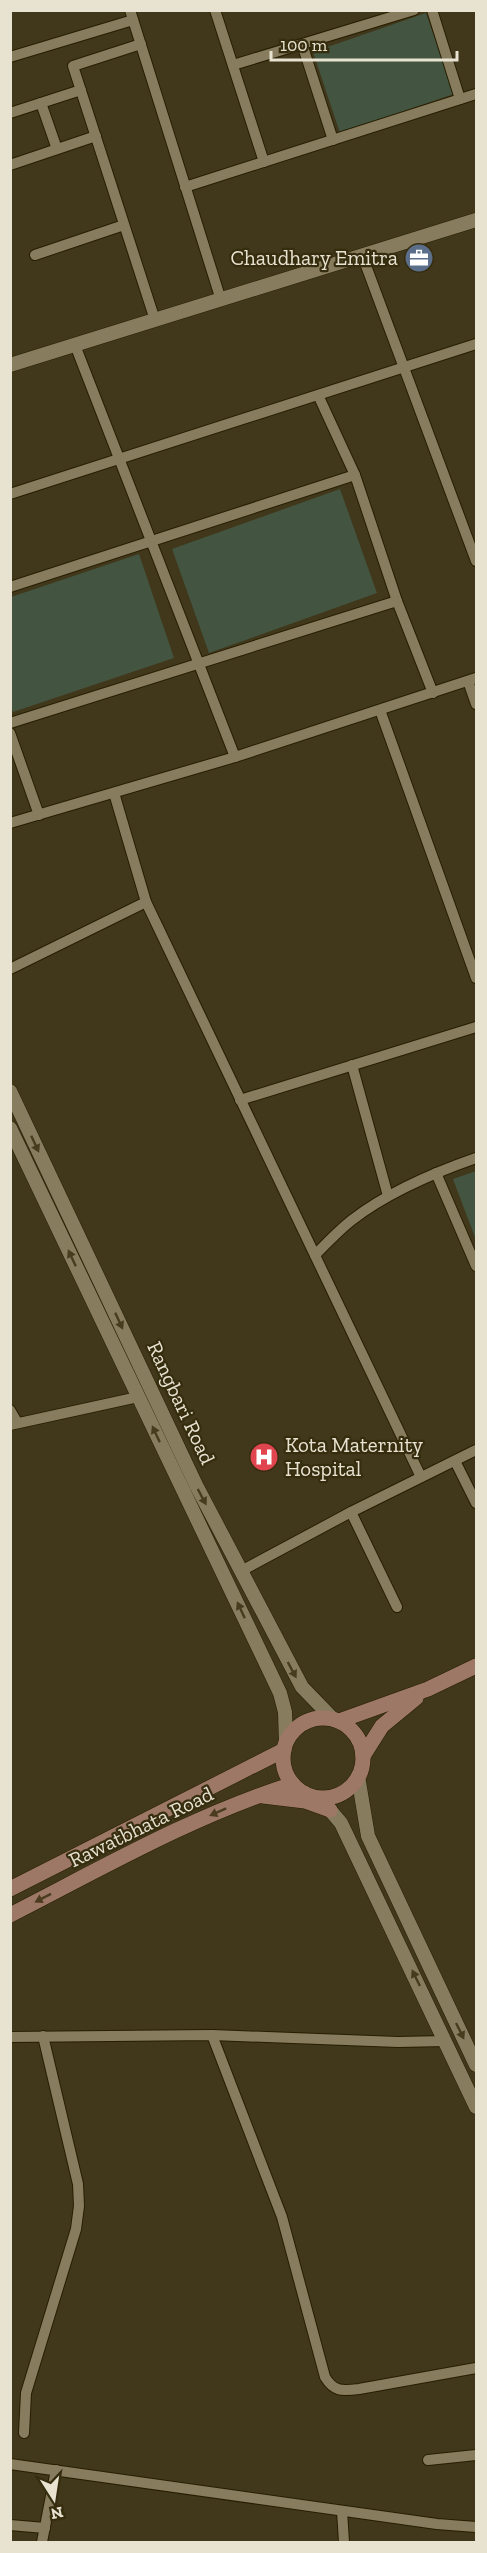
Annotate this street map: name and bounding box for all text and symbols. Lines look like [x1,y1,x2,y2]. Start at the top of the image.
scale bar [271,24,457,62]
text: 100 m [280,34,328,56]
office icon: Chaudhary Emitra [403,242,435,274]
place label: Chaudhary Emitra [230,245,398,270]
one-way arrow [31,1136,40,1153]
one-way arrow [68,1250,77,1267]
one-way arrow [114,1312,123,1329]
street label: Rangbari Road [142,1337,221,1469]
one-way arrow [152,1426,161,1443]
place label: Kota Maternity Hospital [285,1432,423,1481]
hospital icon: Kota Maternity Hospital [248,1441,280,1473]
one-way arrow [198,1488,207,1505]
one-way arrow [236,1602,245,1619]
one-way arrow [287,1661,297,1678]
street label: Rawatbhata Road [64,1781,218,1872]
one-way arrow [209,1807,227,1817]
one-way arrow [35,1893,52,1903]
one-way arrow [411,1970,420,1987]
one-way arrow [456,2022,465,2039]
north arrow [24,2469,84,2529]
text: N [49,2503,65,2524]

